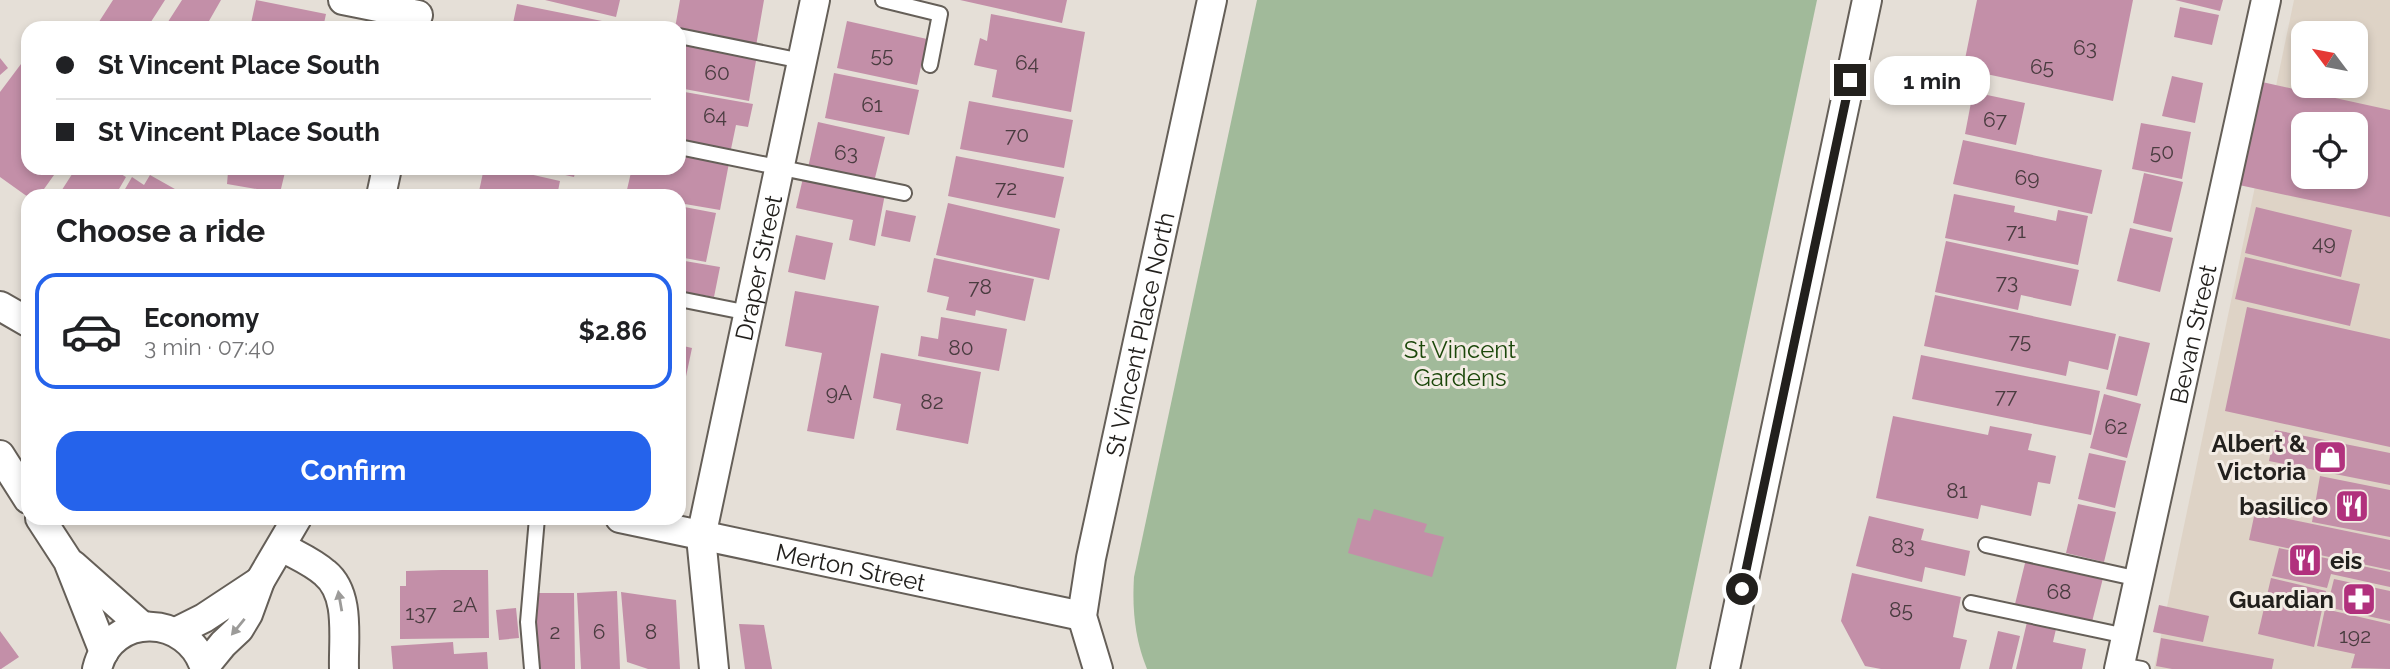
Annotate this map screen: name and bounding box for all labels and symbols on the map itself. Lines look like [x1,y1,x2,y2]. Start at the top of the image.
north arrow [2291,21,2368,98]
house number: 63 [2073,35,2097,60]
house number: 55 [871,42,893,67]
house number: 64 [1015,50,1039,75]
house number: 65 [2030,54,2054,79]
callout: 1 min [1874,56,1990,104]
house number: 60 [704,60,730,85]
route end [1834,64,1866,96]
house number: 61 [861,92,883,117]
house number: 64 [703,103,727,128]
house number: 67 [1983,107,2008,132]
house number: 70 [1005,122,1029,147]
house number: 50 [2150,139,2174,164]
house number: 63 [834,140,858,165]
house number: 69 [2015,165,2039,190]
house number: 72 [995,175,1017,200]
street label: Draper Street [729,192,788,343]
street label: St Vincent Place North [1099,209,1180,459]
house number: 71 [2006,218,2026,243]
house number: 49 [2312,230,2336,255]
street label: Bevan Street [2163,262,2222,406]
house number: 73 [1996,269,2018,294]
house number: 78 [968,274,992,299]
house number: 75 [2009,328,2031,353]
house number: 80 [948,335,974,360]
park label: St Vincent Gardens [1404,335,1516,392]
house number: 9A [826,380,852,405]
house number: 77 [1995,383,2018,408]
house number: 82 [920,389,944,414]
house number: 62 [2104,414,2128,439]
place label: Albert & Victoria [2211,429,2307,486]
shop icon: Albert & Victoria [2311,438,2349,476]
house number: 81 [1946,478,1968,503]
restaurant icon: basilico [2333,487,2371,525]
place label: basilico [2239,492,2328,521]
house number: 83 [1891,533,1915,558]
street label: Merton Street [773,537,928,597]
restaurant icon: eis [2286,541,2324,579]
place label: eis [2330,546,2362,575]
route start [1726,573,1758,605]
house number: 68 [2046,579,2072,604]
pharmacy icon: Guardian [2340,580,2378,618]
place label: Guardian [2229,585,2334,614]
one-way arrow [334,590,345,612]
house number: 2A [452,592,478,617]
house number: 85 [1889,597,1913,622]
house number: 137 [405,600,437,625]
one-way arrow [230,618,245,636]
house number: 2 [550,619,560,644]
house number: 6 [593,619,605,644]
house number: 8 [645,619,657,644]
house number: 192 [2339,623,2371,648]

